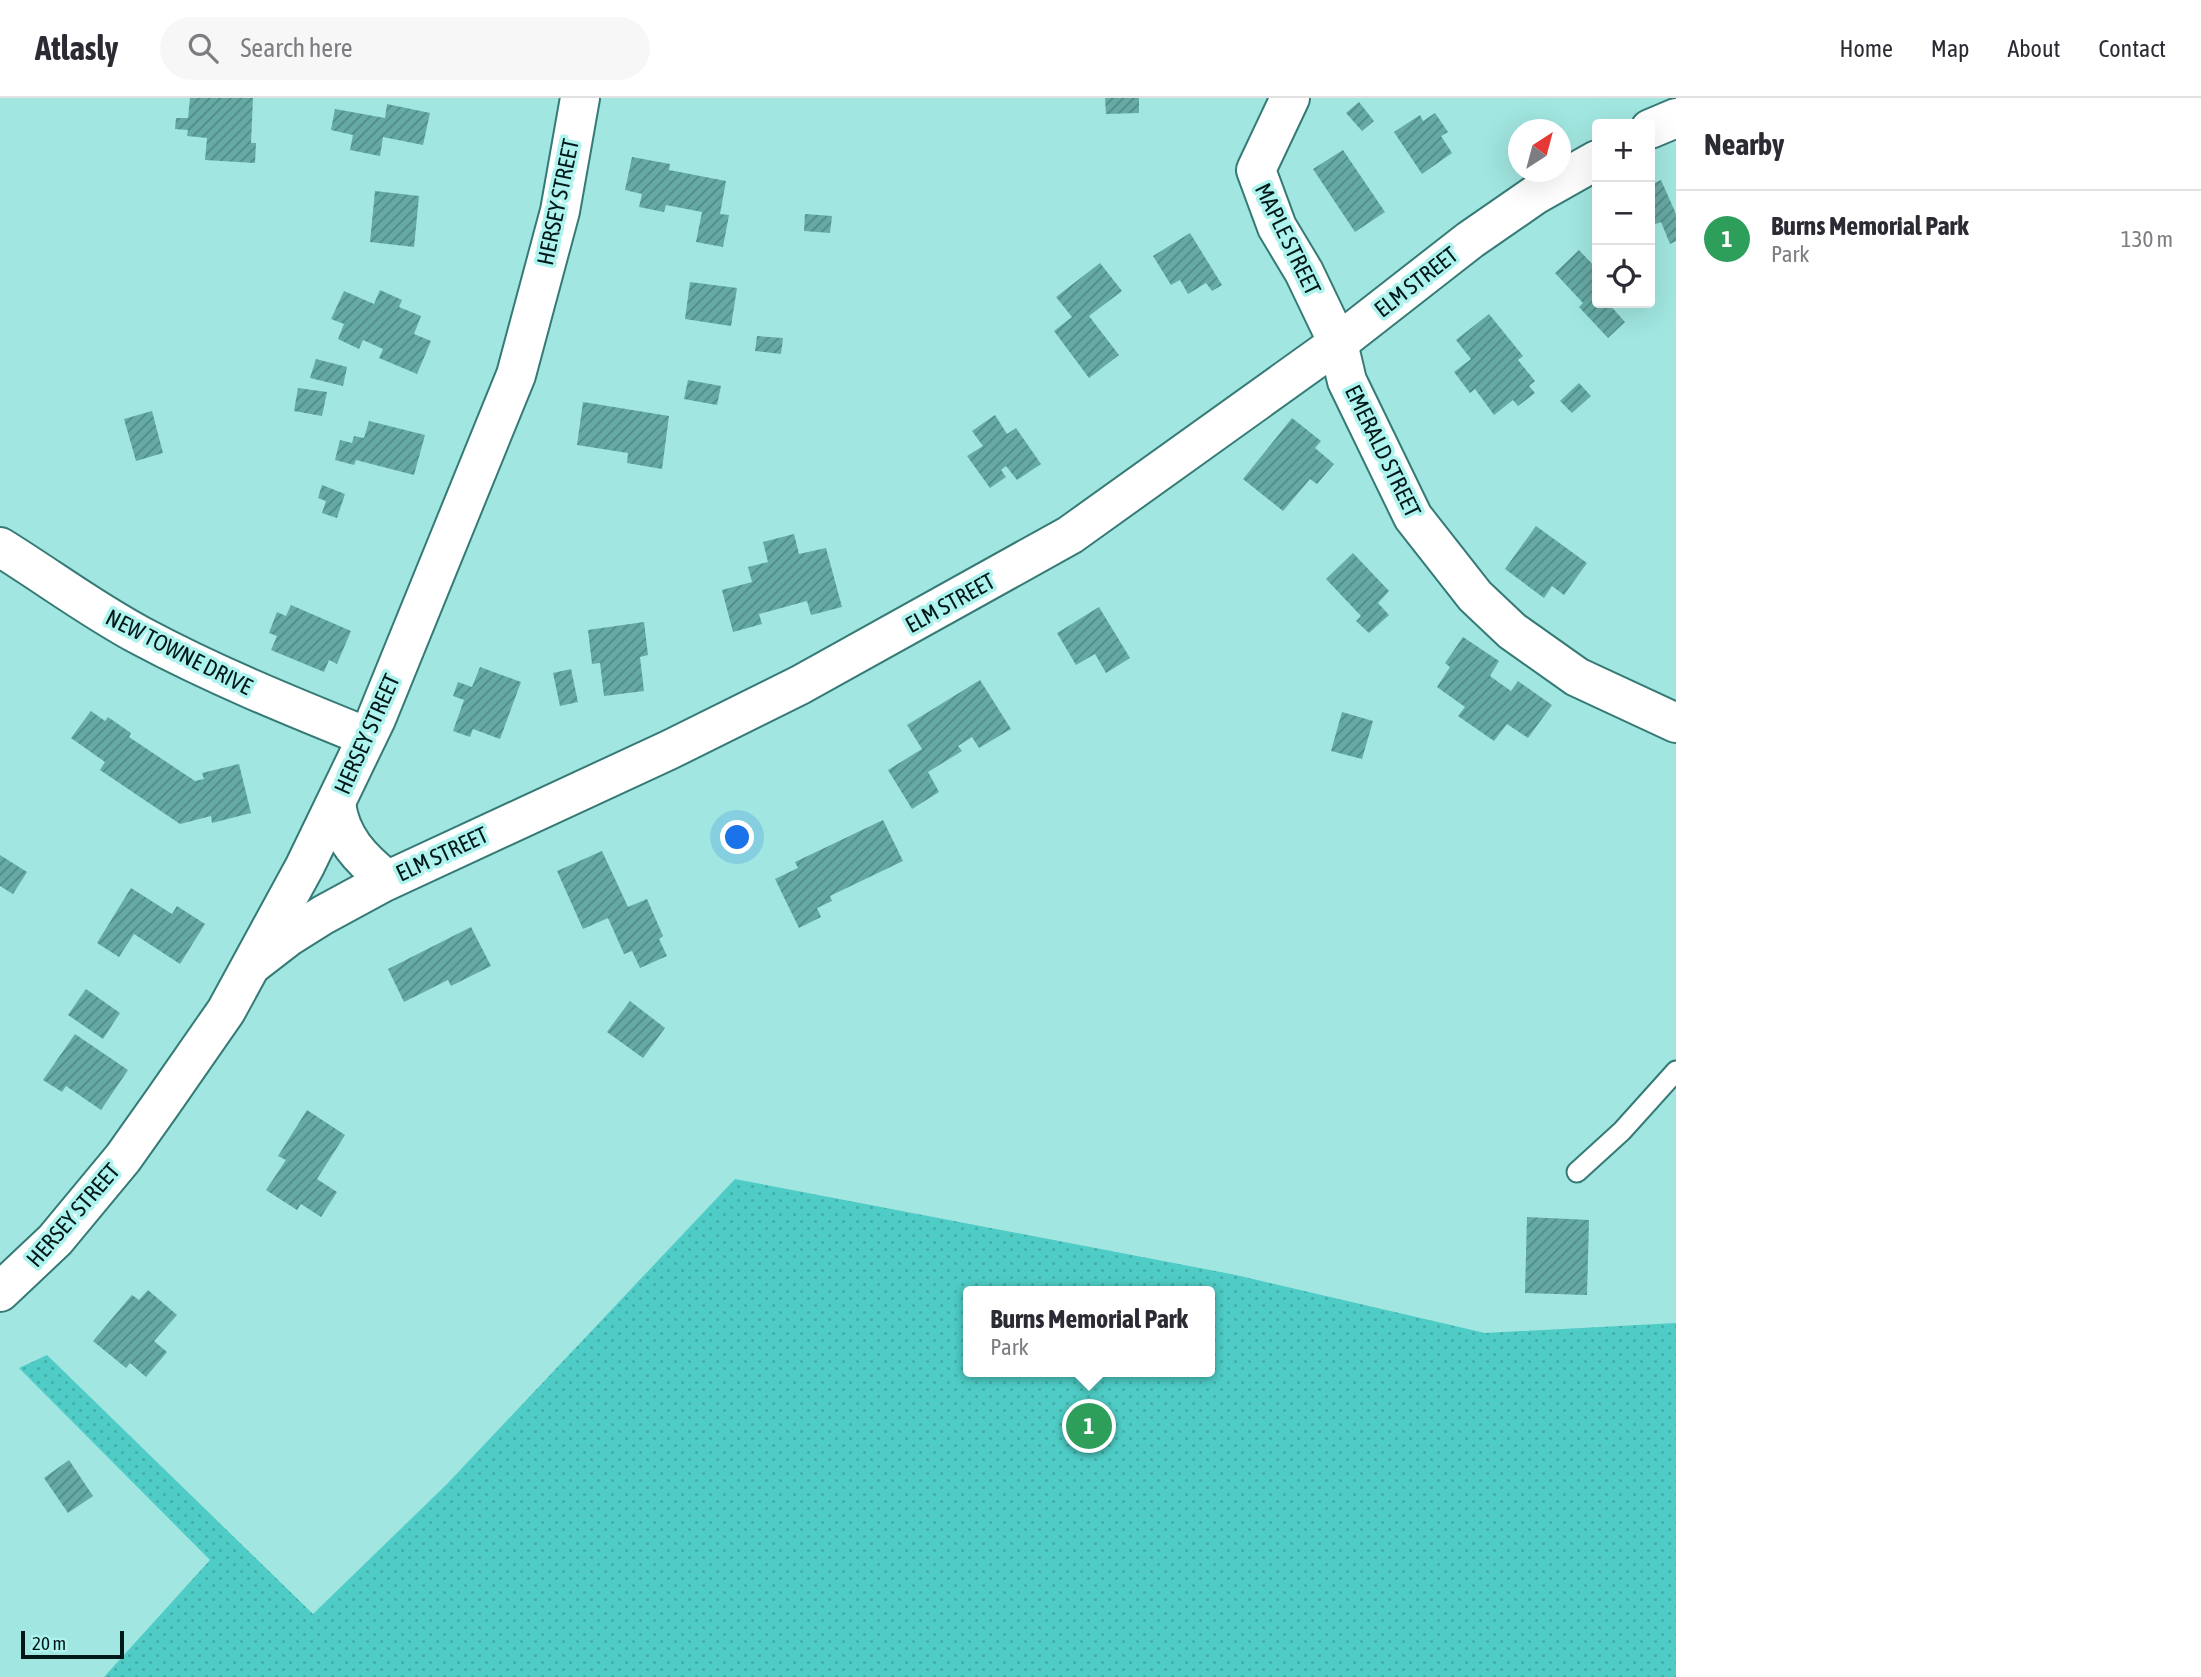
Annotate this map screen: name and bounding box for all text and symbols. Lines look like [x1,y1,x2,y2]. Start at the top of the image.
search box [160,17,650,80]
text: Atlasly [35,29,118,67]
icon: search [184,29,222,67]
text: Search here [240,33,353,63]
text: Home [1839,35,1893,62]
text: Map [1931,35,1969,62]
text: About [2007,35,2060,62]
text: Contact [2098,35,2166,62]
north arrow [1508,119,1571,182]
map controls [1592,119,1655,308]
button: + [1592,119,1655,182]
text: Nearby [1704,127,1784,161]
street label: HERSEY STREET [532,136,584,268]
street label: MAPLE STREET [1250,179,1326,299]
button: − [1592,182,1655,245]
text: Burns Memorial Park [1771,211,1969,241]
text: 1 [1722,226,1732,252]
text: 130 m [2121,226,2173,252]
text: Park [1771,241,1809,267]
street label: ELM STREET [1369,242,1463,322]
button: locate [1592,245,1655,308]
street label: EMERALD STREET [1340,381,1426,521]
street label: ELM STREET [901,568,999,638]
street label: NEW TOWNE DRIVE [102,604,257,700]
street label: HERSEY STREET [329,670,405,798]
your location [720,820,754,854]
street label: ELM STREET [392,821,492,887]
street label: HERSEY STREET [21,1158,125,1272]
popup [963,1286,1215,1377]
text: Burns Memorial Park [990,1304,1188,1334]
text: Park [990,1334,1029,1360]
pin: 1 [1066,1400,1112,1452]
scale bar [21,1628,124,1660]
text: 20 m [32,1632,66,1654]

